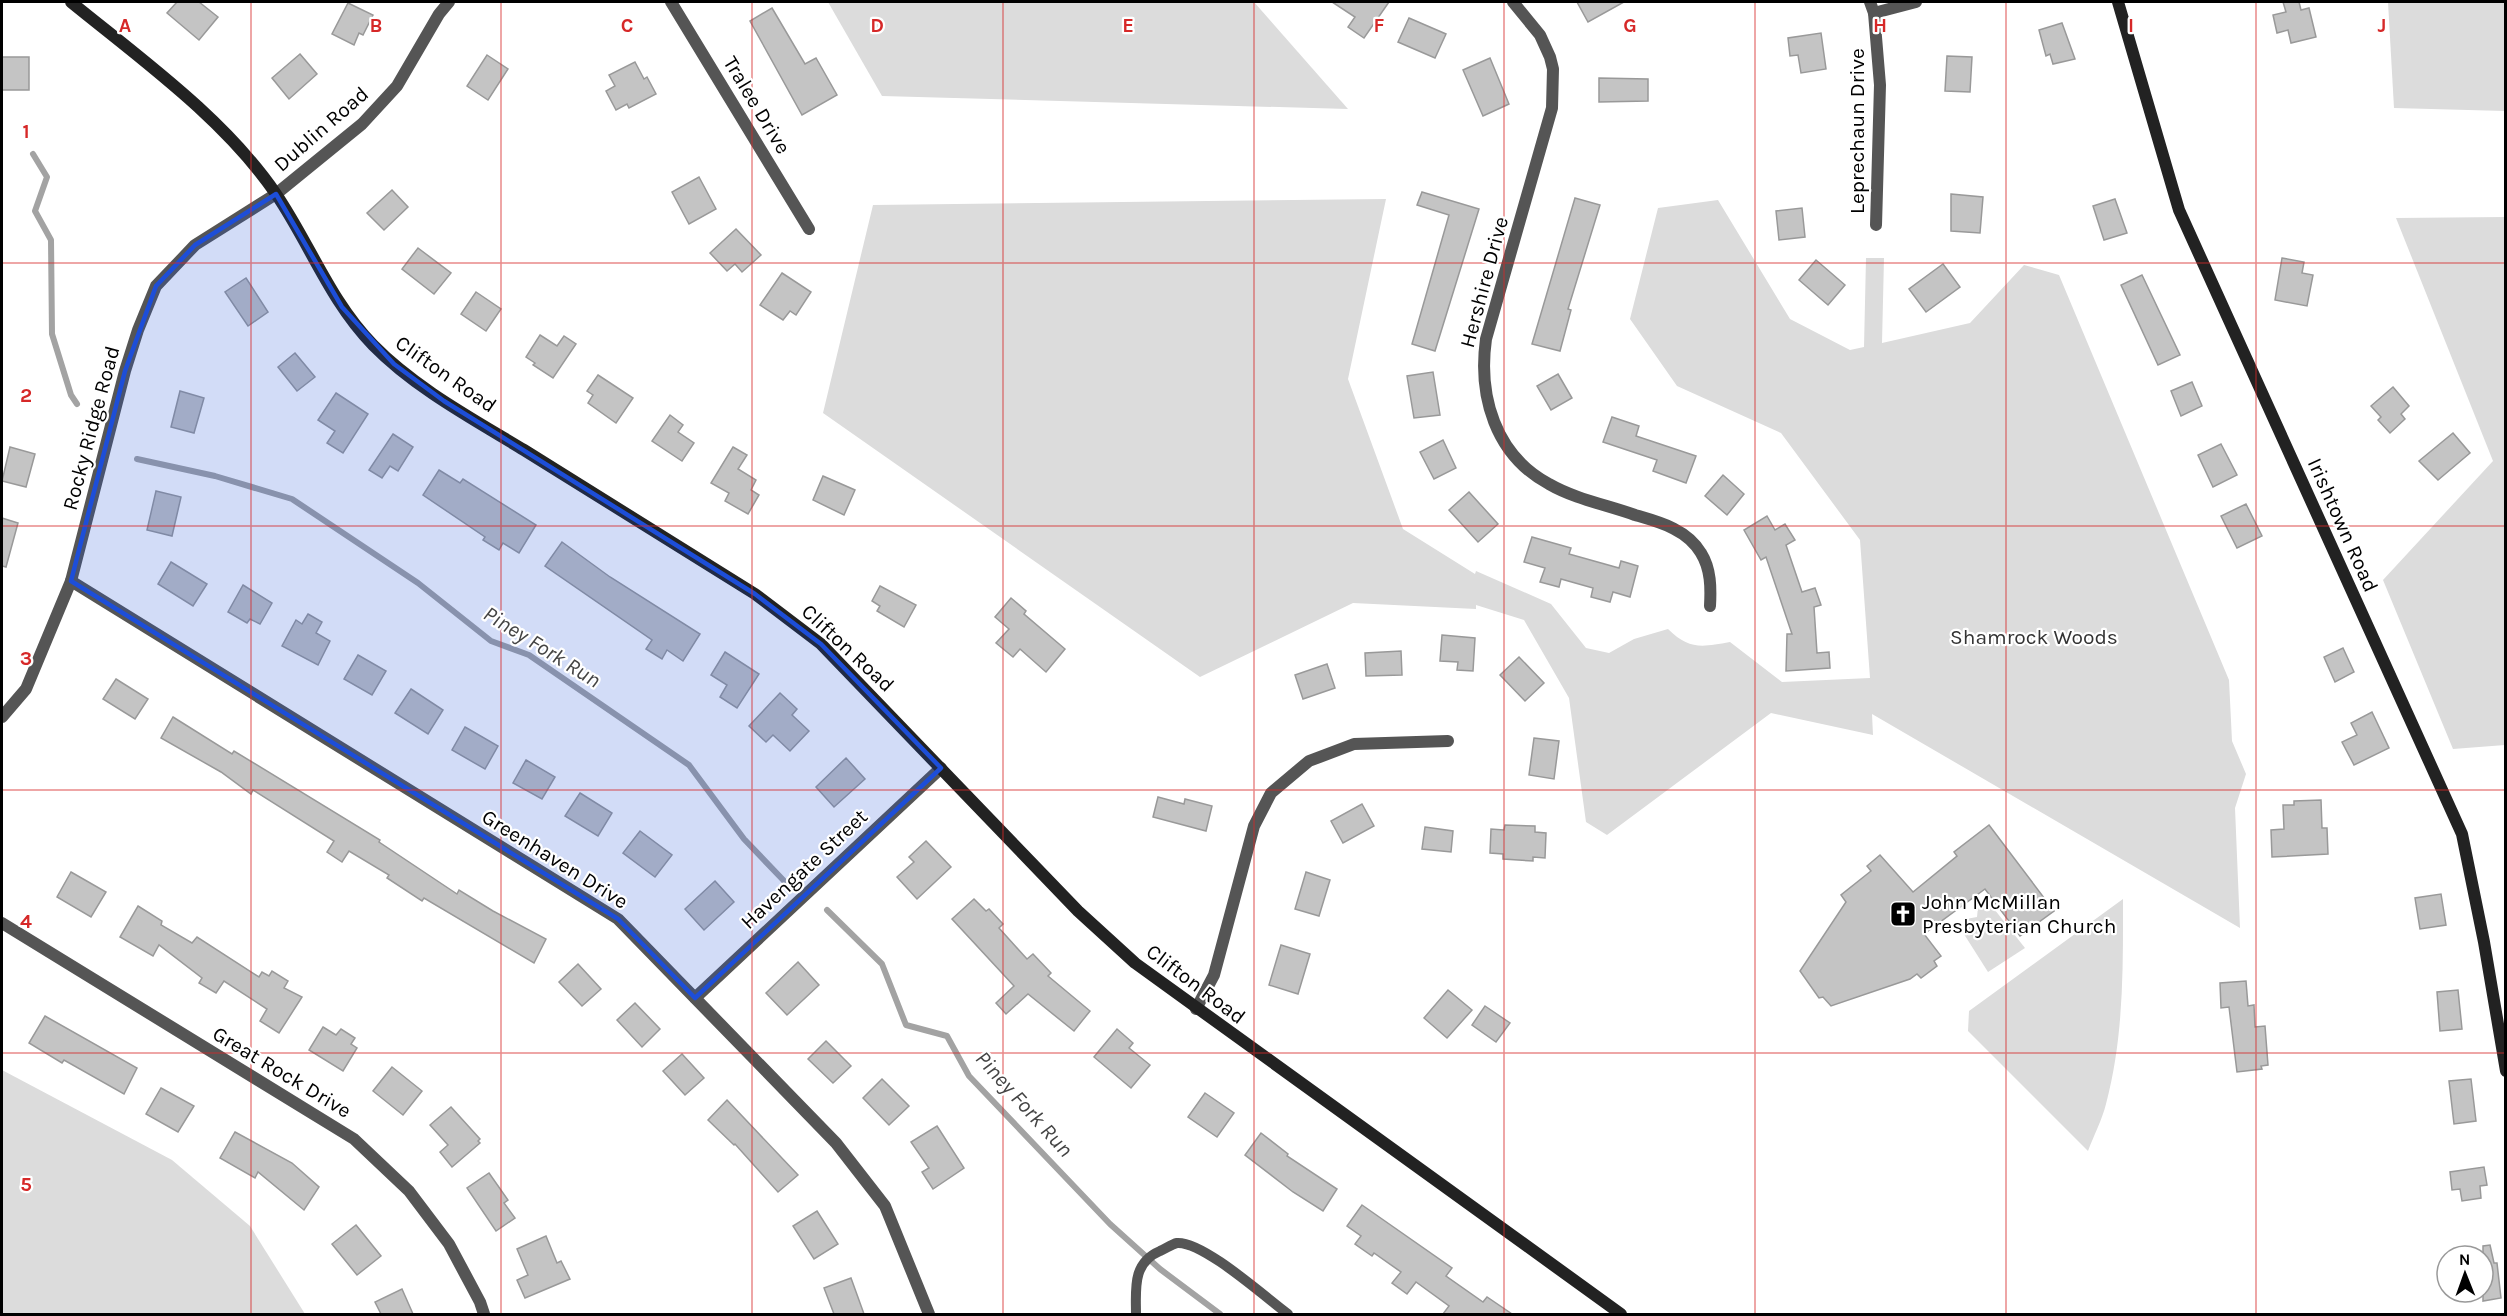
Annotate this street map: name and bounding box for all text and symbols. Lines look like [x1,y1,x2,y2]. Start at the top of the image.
text: A [119,14,132,37]
text: B [370,14,382,37]
text: C [621,14,633,37]
text: D [870,14,884,37]
text: E [1122,14,1134,37]
text: F [1374,14,1385,37]
text: G [1623,14,1637,37]
text: H [1873,14,1887,37]
text: I [2128,14,2134,37]
text: J [2378,14,2386,37]
street label: Leprechaun Drive [1845,48,1869,214]
street label: Tralee Drive [718,52,796,158]
street label: Dublin Road [269,82,373,176]
text: 1 [22,120,30,143]
street label: Hershire Drive [1455,214,1513,350]
street label: Clifton Road [391,330,501,418]
street label: Rocky Ridge Road [58,343,124,513]
text: 2 [20,384,32,407]
street label: Irishtown Road [2303,454,2383,596]
street label: Clifton Road [797,599,899,697]
water label: Piney Fork Run [479,601,605,693]
park label: Shamrock Woods [1950,625,2118,649]
text: 3 [20,647,32,670]
street label: Greenhaven Drive [478,804,632,914]
street label: Havengate Street [736,804,872,934]
place label: John McMillan Presbyterian Church [1922,890,2116,938]
church icon: John McMillan Presbyterian Church [1888,899,1918,929]
text: 4 [20,910,32,933]
street label: Clifton Road [1142,939,1250,1029]
street label: Great Rock Drive [208,1021,356,1123]
water label: Piney Fork Run [970,1046,1078,1162]
text: 5 [20,1173,32,1196]
north arrow [2435,1244,2495,1304]
text: N [2459,1250,2471,1269]

